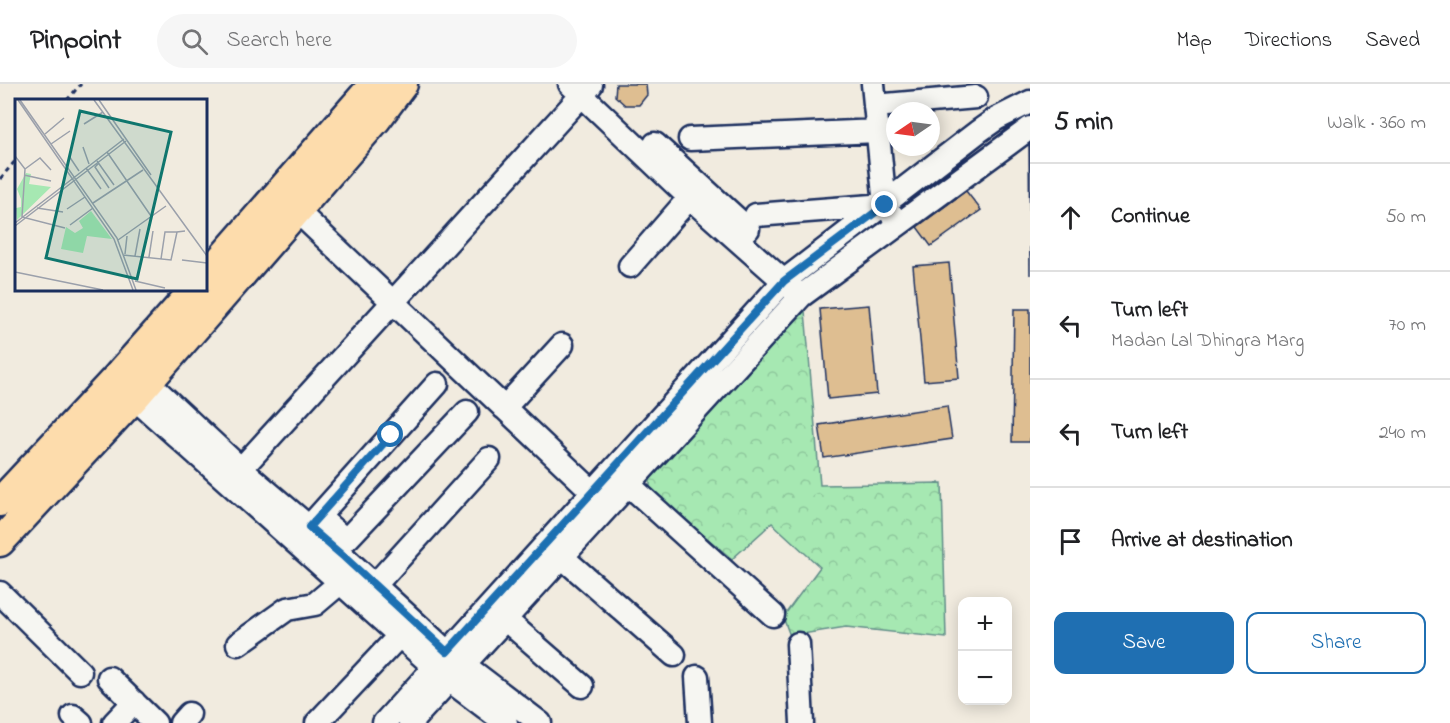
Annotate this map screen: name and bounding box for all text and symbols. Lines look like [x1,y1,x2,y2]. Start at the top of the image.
search box [157,14,577,68]
text: Pinpoint [30,21,121,62]
icon: search [178,25,211,58]
text: Search here [226,25,332,57]
text: Map [1176,26,1212,56]
text: Directions [1245,26,1332,56]
text: Saved [1365,26,1420,56]
inset map [15,99,207,291]
north arrow [886,102,940,156]
text: 5 min [1054,104,1113,142]
text: Walk · 360 m [1327,109,1426,138]
route end [871,191,897,217]
icon: ahead [1054,201,1087,234]
text: Continue [1111,201,1190,233]
text: 50 m [1385,203,1426,232]
text: Turn left [1111,295,1188,327]
icon: left [1054,309,1087,342]
text: 70 m [1389,311,1426,340]
text: Madan Lal Dhingra Marg [1111,327,1304,356]
icon: left [1054,417,1087,450]
text: Turn left [1111,417,1188,449]
text: 240 m [1379,419,1426,448]
route start [377,421,403,447]
icon: arrive [1054,525,1087,558]
text: Arrive at destination [1111,525,1293,557]
map controls [958,597,1012,705]
button: + [958,597,1012,651]
button: Save [1054,612,1234,674]
button: Share [1246,612,1426,674]
button: − [958,651,1012,705]

